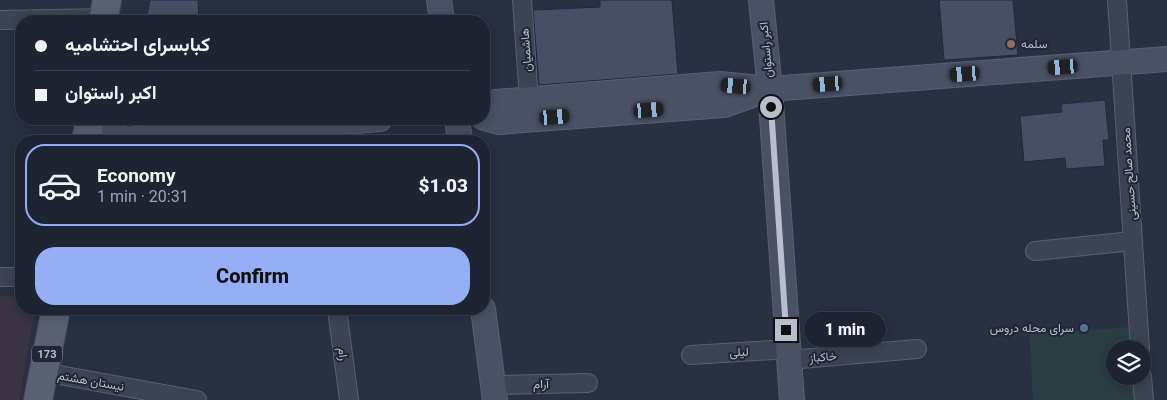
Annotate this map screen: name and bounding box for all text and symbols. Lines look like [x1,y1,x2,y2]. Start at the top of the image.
street label: اکبر راستوان [757,21,776,78]
street label: هاشمیان [518,28,534,72]
text: کبابسرای احتشامیه [65,33,210,56]
place label: سلمه [1021,37,1047,51]
marker: سلمه [1005,38,1017,50]
car [1047,58,1078,76]
car [949,65,980,83]
car [812,75,843,93]
car [720,77,751,95]
text: اکبر راستوان [65,81,157,104]
route start [760,96,782,118]
car [633,101,664,119]
car [539,108,570,126]
street label: محمد صالح حسینی [1119,127,1141,221]
icon: car [37,163,82,208]
text: Economy [97,164,176,187]
text: $1.03 [419,174,468,197]
text: 1 min · 20:31 [97,187,189,206]
button: Confirm [35,247,470,305]
callout: 1 min [804,312,886,348]
route end [775,319,797,341]
text: 1 min [825,320,865,339]
place label: سرای محله دروس [990,321,1074,336]
marker: سرای محله دروس [1078,322,1090,334]
map controls [1106,340,1151,385]
button: layers [1106,340,1151,385]
street label: لیلی [729,345,749,360]
road number: 173 [32,346,62,362]
street label: رام [334,347,351,362]
street label: خاکباز [807,349,838,366]
street label: نیستان هشتم [57,368,125,395]
street label: آرام [533,377,550,392]

